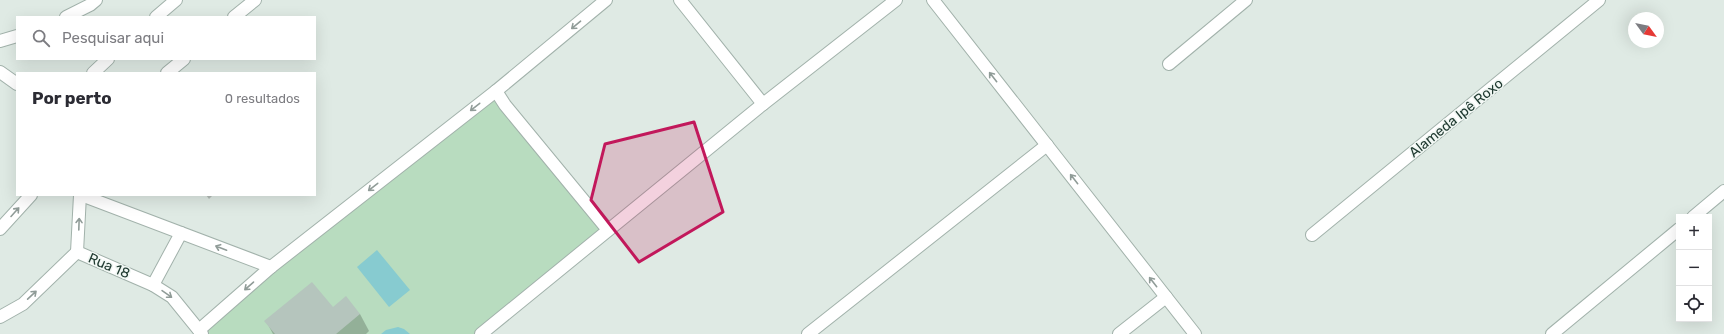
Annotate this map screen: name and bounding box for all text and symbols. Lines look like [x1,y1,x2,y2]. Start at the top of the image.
north arrow [1628,12,1664,48]
search box [16,16,316,60]
one-way arrow [570,20,581,29]
icon: search [30,27,52,49]
text: Pesquisar aqui [62,29,164,47]
one-way arrow [989,71,998,82]
street label: Alameda Ipê Roxo [1406,75,1506,161]
text: Por perto [32,88,112,108]
text: 0 resultados [225,91,300,106]
one-way arrow [470,103,481,112]
one-way arrow [1069,173,1078,184]
one-way arrow [367,183,378,192]
one-way arrow [11,207,20,217]
map controls [1676,214,1712,322]
button: + [1676,214,1712,250]
one-way arrow [75,218,82,231]
one-way arrow [216,244,228,252]
street label: Rua 18 [86,250,132,282]
button: − [1676,250,1712,286]
one-way arrow [1149,276,1158,287]
one-way arrow [244,281,254,290]
button: locate [1676,286,1712,322]
one-way arrow [27,290,37,300]
one-way arrow [161,290,172,298]

